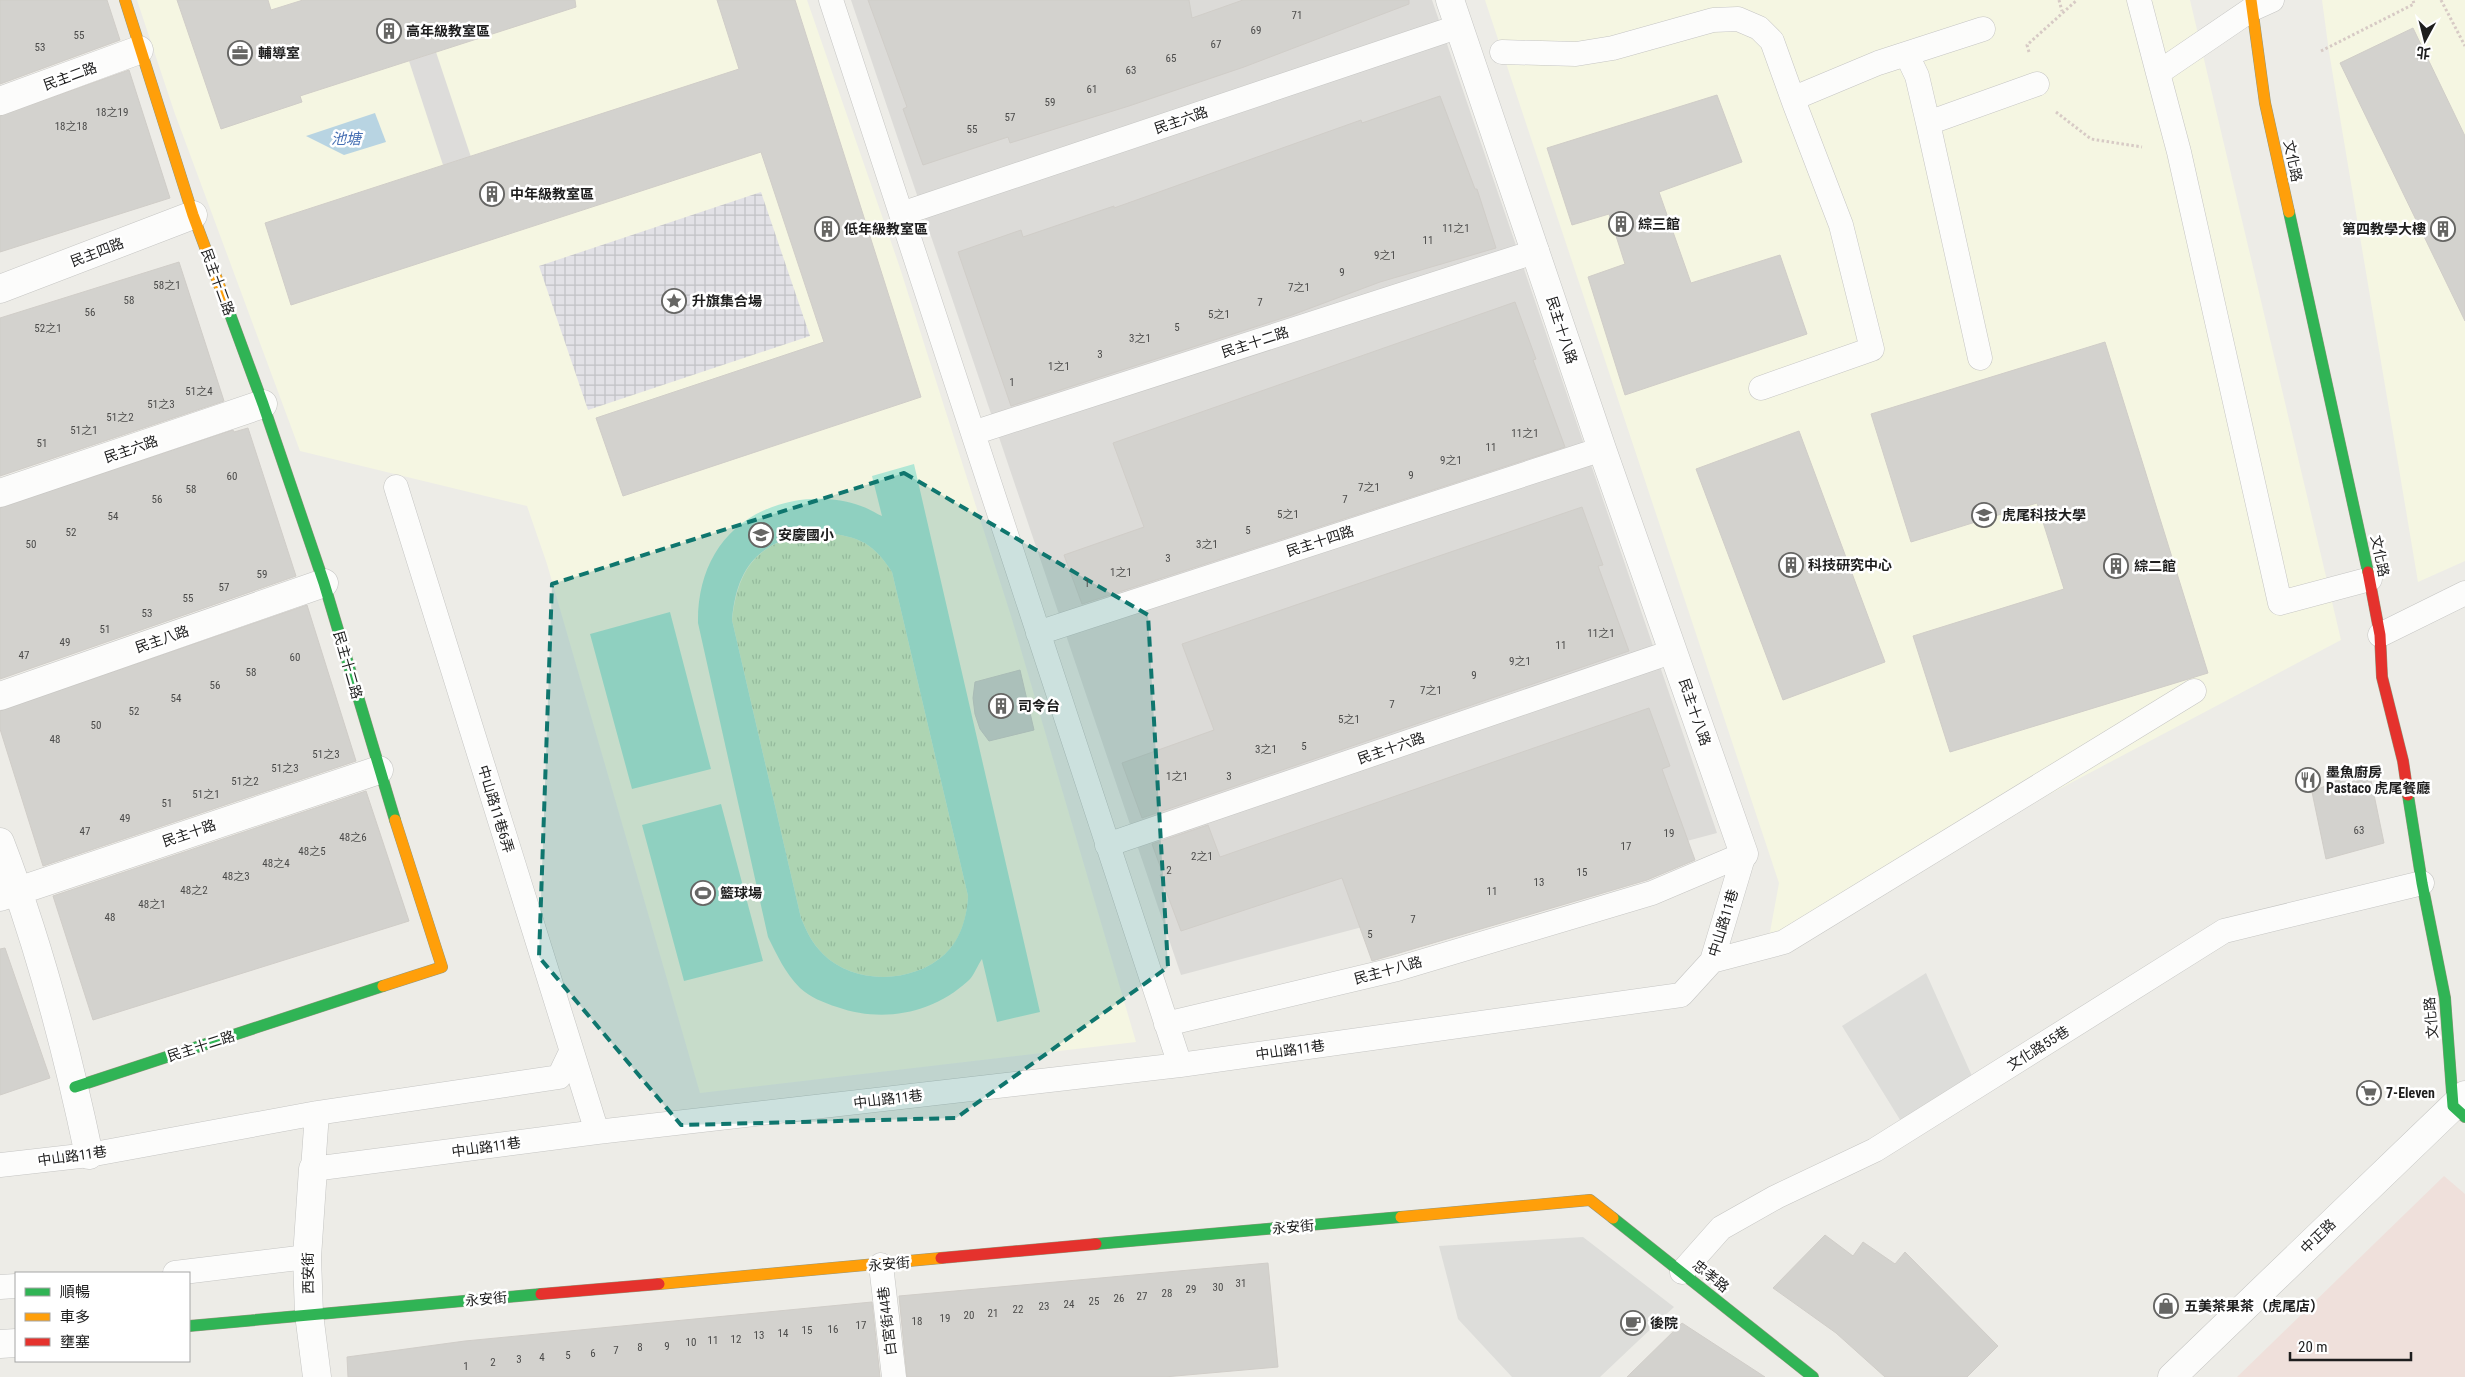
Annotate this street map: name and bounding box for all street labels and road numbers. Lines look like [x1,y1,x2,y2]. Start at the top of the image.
street label: 民主二路 [41,59,99,93]
street label: 民主六路 [1152,103,1210,137]
street label: 文化路 [2281,139,2305,183]
street label: 民主四路 [68,234,126,270]
street label: 民主十二路 [199,246,237,318]
street label: 民主十八路 [1544,294,1580,366]
street label: 民主十二路 [1219,324,1291,360]
street label: 民主六路 [102,432,160,466]
street label: 民主十四路 [1284,523,1356,559]
street label: 文化路 [2368,534,2392,578]
street label: 民主八路 [133,622,191,656]
street label: 民主十二路 [331,629,365,701]
street label: 民主十八路 [1676,676,1714,748]
street label: 民主十六路 [1355,729,1427,767]
street label: 中山路11巷6弄 [475,763,517,855]
street label: 民主十路 [160,816,218,850]
street label: 中山路11巷 [1705,887,1741,959]
street label: 民主十八路 [1352,953,1424,987]
street label: 文化路 [2421,996,2441,1040]
street label: 文化路55巷 [2004,1023,2072,1073]
street label: 民主十二路 [165,1028,237,1064]
street label: 中山路11巷 [1254,1037,1326,1063]
street label: 中山路11巷 [852,1087,924,1111]
street label: 中山路11巷 [450,1134,522,1160]
street label: 中山路11巷 [36,1143,108,1169]
street label: 中正路 [2297,1216,2339,1256]
street label: 永安街 [1271,1217,1315,1237]
street label: 西安街 [300,1252,316,1294]
street label: 永安街 [867,1254,911,1274]
street label: 忠孝路 [1690,1257,1732,1295]
street label: 白宮街44巷 [875,1285,899,1357]
street label: 永安街 [464,1289,508,1309]

